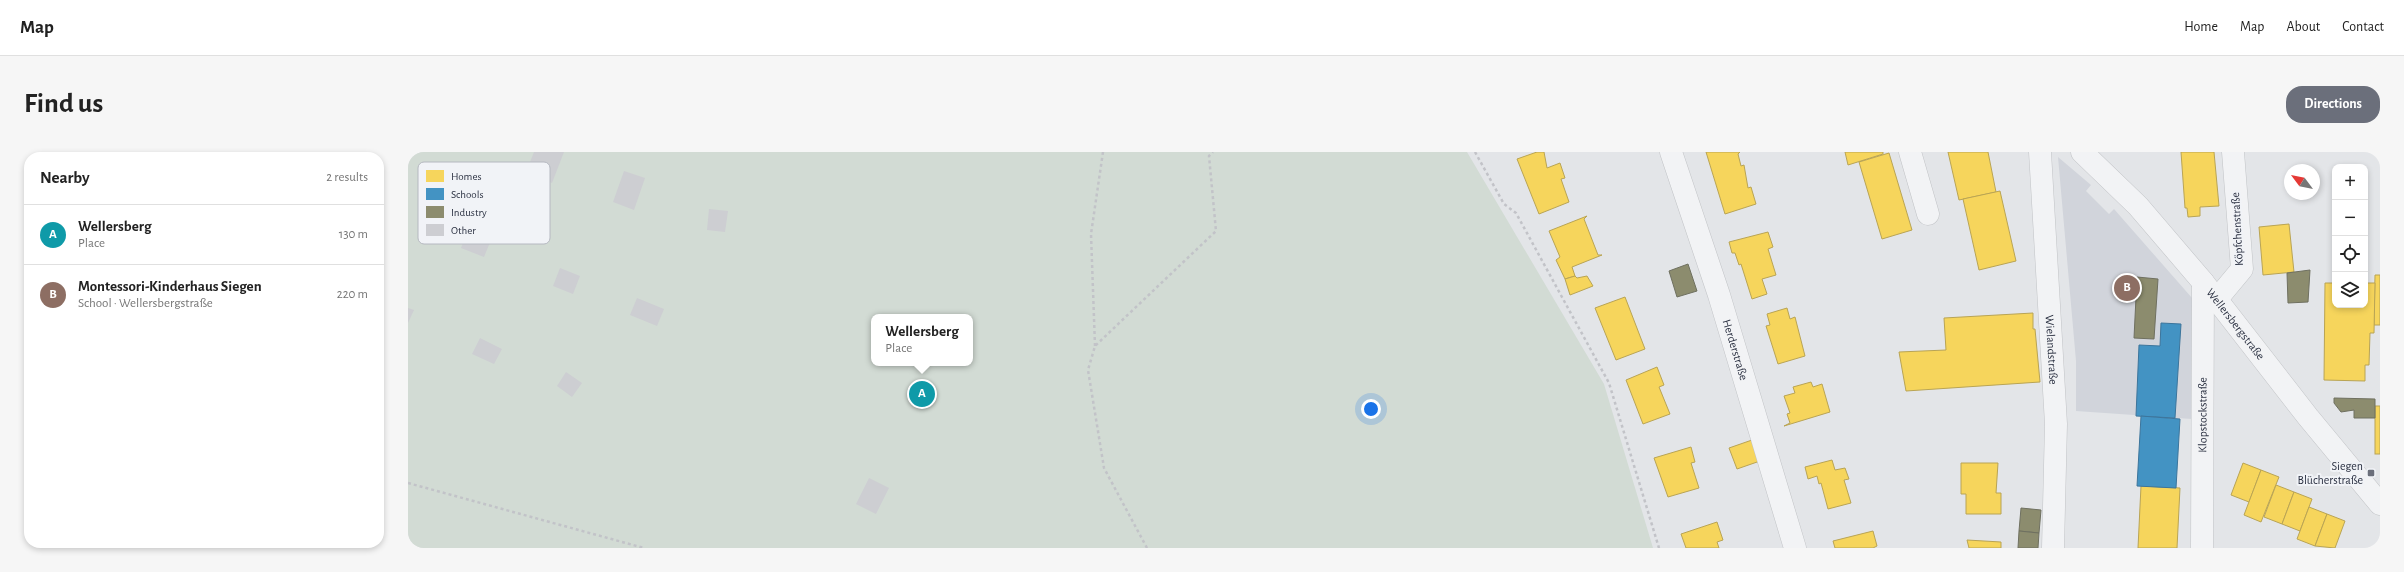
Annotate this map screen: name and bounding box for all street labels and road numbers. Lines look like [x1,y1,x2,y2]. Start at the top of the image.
street label: Köpfchenstraße [2229,192,2245,266]
street label: Wellersbergstraße [2204,286,2267,362]
street label: Wielandstraße [2044,314,2060,385]
street label: Herderstraße [1721,318,1750,382]
street label: Klopstockstraße [2196,377,2209,453]

